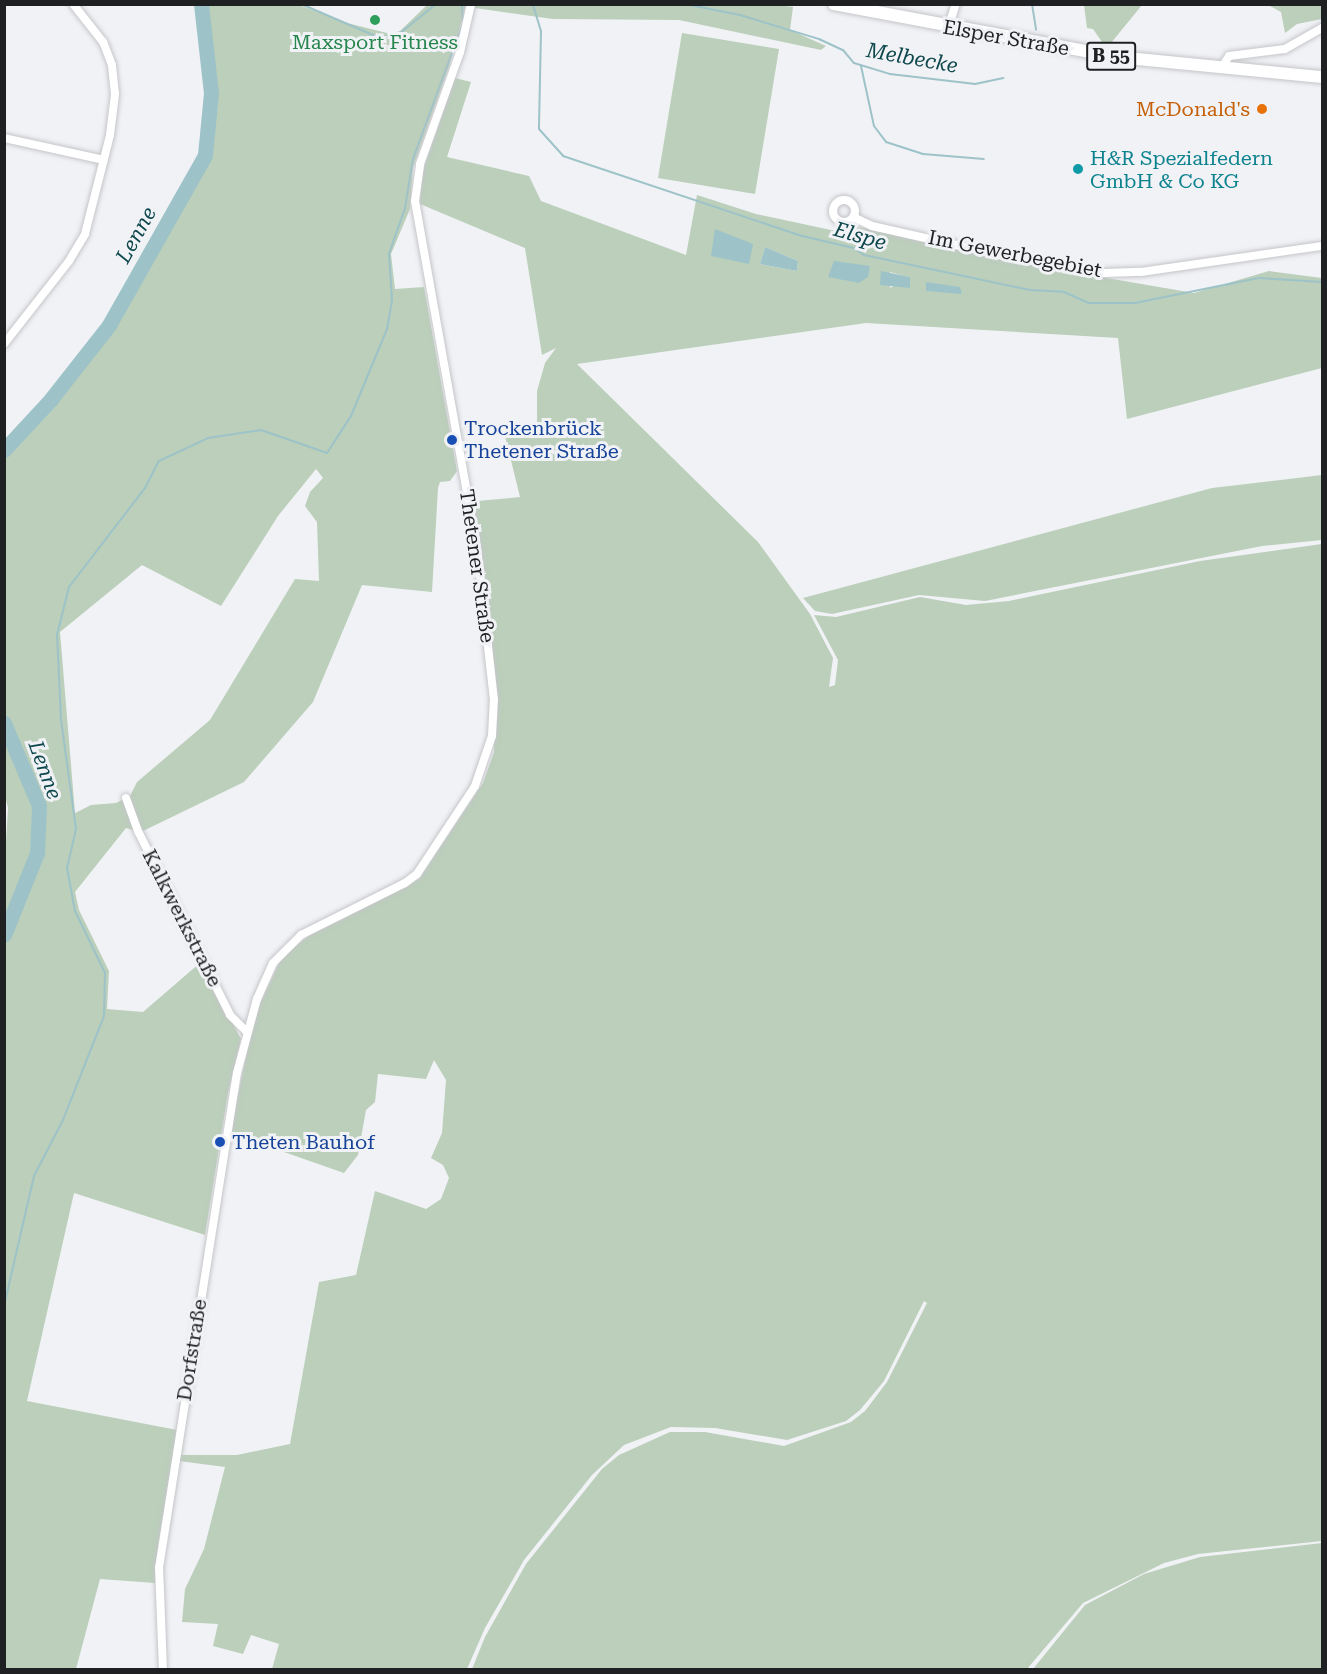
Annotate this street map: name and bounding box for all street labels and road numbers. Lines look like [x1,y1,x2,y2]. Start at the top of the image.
street label: Elsper Straße [941,15,1071,61]
road number: B 55 [1086,41,1136,71]
street label: Im Gewerbegebiet [926,225,1104,283]
street label: Thetener Straße [454,488,500,644]
street label: Kalkwerkstraße [137,845,227,991]
street label: Dorfstraße [172,1297,212,1403]

